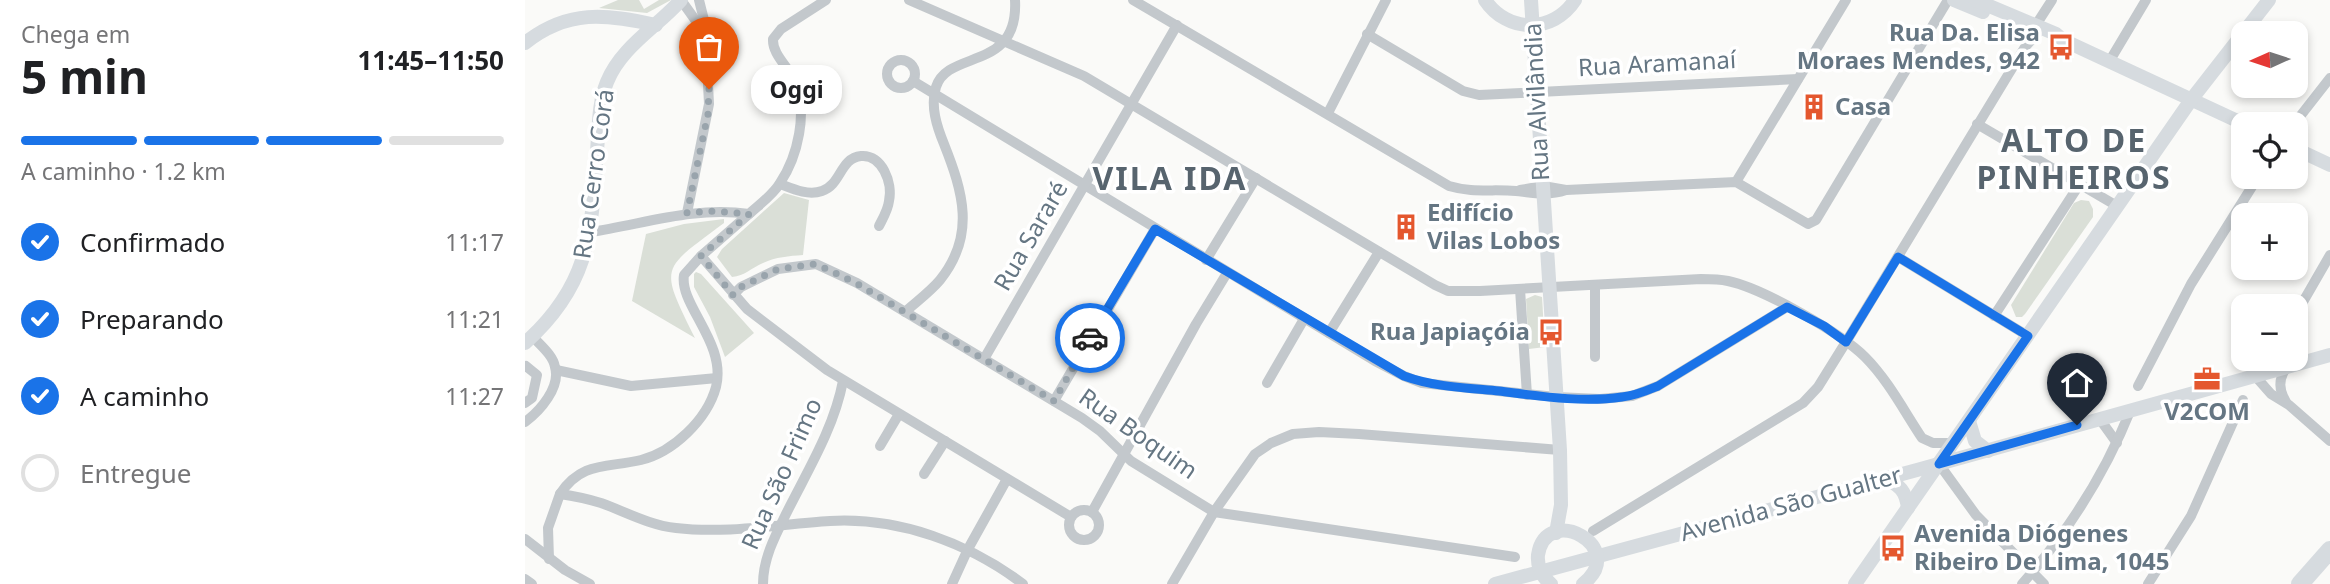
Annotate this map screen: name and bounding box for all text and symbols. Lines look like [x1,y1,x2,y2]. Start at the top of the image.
place label: Rua Da. Elisa Moraes Mendes, 942 [1797,15,2040,76]
pin [679,17,739,89]
text: Chega em [21,18,130,50]
north arrow [2231,21,2308,98]
map controls [2231,21,2308,371]
street label: Rua Alvilândia [1515,22,1556,182]
icon: bag [690,28,728,66]
bus stop icon: Rua Da. Elisa Moraes Mendes, 942 [2046,32,2076,62]
text: 11:45–11:50 [357,42,504,78]
street label: Rua Aramanaí [1577,42,1738,83]
text: 5 min [21,45,148,107]
callout: Oggi [751,64,842,114]
text: Oggi [769,73,824,105]
street label: Rua Cerro Corá [564,87,621,261]
place label: Casa [1835,89,1891,122]
building icon: Casa [1799,92,1829,122]
button: locate [2231,112,2308,189]
district label: ALTO DE PINHEIROS [1976,118,2172,198]
text: A caminho · 1.2 km [21,155,226,187]
district label: VILA IDA [1093,156,1247,199]
street label: Rua Sararé [985,174,1074,296]
place label: Edifício Vilas Lobos [1427,195,1560,256]
button: + [2231,203,2308,280]
building icon: Edifício Vilas Lobos [1391,212,1421,242]
icon: check [21,223,59,261]
text: Confirmado [80,224,225,260]
text: 11:17 [445,226,504,258]
button: − [2231,294,2308,371]
icon: check [21,300,59,338]
text: Preparando [80,301,224,337]
text: 11:21 [445,303,504,335]
courier [1055,303,1125,373]
place label: Rua Japiaçóia [1370,314,1530,347]
bus stop icon: Rua Japiaçóia [1536,317,1566,347]
icon: car [1071,319,1109,357]
pin [2047,353,2107,425]
icon: home [2058,364,2096,402]
office icon: V2COM [2192,364,2222,394]
icon: check [21,377,59,415]
text: A caminho [80,378,209,414]
text: 11:27 [445,380,504,412]
street label: Rua Boquim [1073,380,1205,486]
street label: Rua São Frimo [733,393,829,554]
place label: V2COM [2164,394,2250,427]
text: Entregue [80,455,192,491]
street label: Avenida São Gualter [1676,457,1905,548]
place label: Avenida Diógenes Ribeiro De Lima, 1045 [1914,516,2170,577]
bus stop icon: Avenida Diógenes Ribeiro De Lima, 1045 [1878,533,1908,563]

